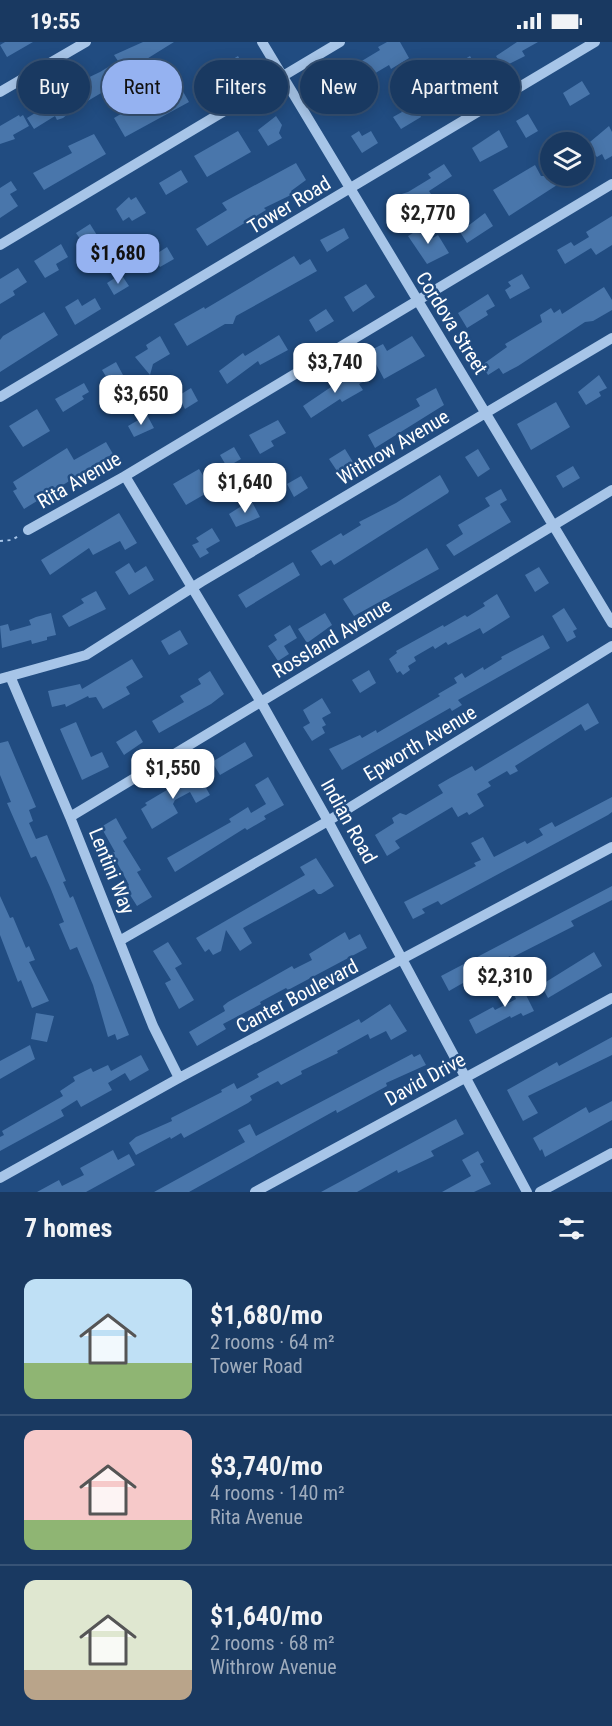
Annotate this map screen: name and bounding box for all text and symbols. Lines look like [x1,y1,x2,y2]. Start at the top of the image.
text: 19:55 [30,9,81,34]
chip: Buy [18,60,90,114]
chip: Rent [102,60,182,114]
chip: Filters [194,60,288,114]
chip: New [300,60,378,114]
chip: Apartment [390,60,520,114]
map controls [540,132,594,186]
button: layers [540,132,594,186]
street label: Tower Road [243,171,335,239]
pin: $2,770 [379,194,477,245]
text: $2,770 [400,201,456,225]
pin: $1,680 [69,234,167,285]
text: $1,680 [90,241,146,265]
street label: Cordova Street [411,267,493,379]
pin: $3,740 [286,343,384,394]
text: $3,740 [307,350,363,374]
pin: $3,650 [92,375,190,426]
text: $3,650 [113,382,169,406]
street label: Withrow Avenue [333,404,453,490]
street label: Rita Avenue [33,446,125,514]
pin: $1,640 [196,463,294,514]
text: $1,640 [217,470,273,494]
street label: Rossland Avenue [268,593,396,683]
street label: Epworth Avenue [359,700,481,786]
pin: $1,550 [124,749,222,800]
text: $1,550 [145,756,201,780]
street label: Indian Road [316,774,382,868]
street label: Lentini Way [84,824,140,918]
street label: Canter Boulevard [232,954,362,1038]
pin: $2,310 [456,957,554,1008]
text: $2,310 [477,964,533,988]
street label: David Drive [381,1047,469,1111]
icon: filters [555,1212,588,1245]
text: 7 homes [24,1213,112,1243]
text: $1,680/mo [210,1300,323,1330]
icon: home [72,1303,144,1375]
text: 2 rooms · 64 m² [210,1330,335,1354]
text: Tower Road [210,1354,303,1378]
text: $3,740/mo [210,1451,323,1481]
icon: home [72,1454,144,1526]
text: 4 rooms · 140 m² [210,1481,345,1505]
text: Rita Avenue [210,1505,303,1529]
text: $1,640/mo [210,1601,323,1631]
icon: home [72,1604,144,1676]
text: 2 rooms · 68 m² [210,1631,335,1655]
text: Withrow Avenue [210,1655,337,1679]

